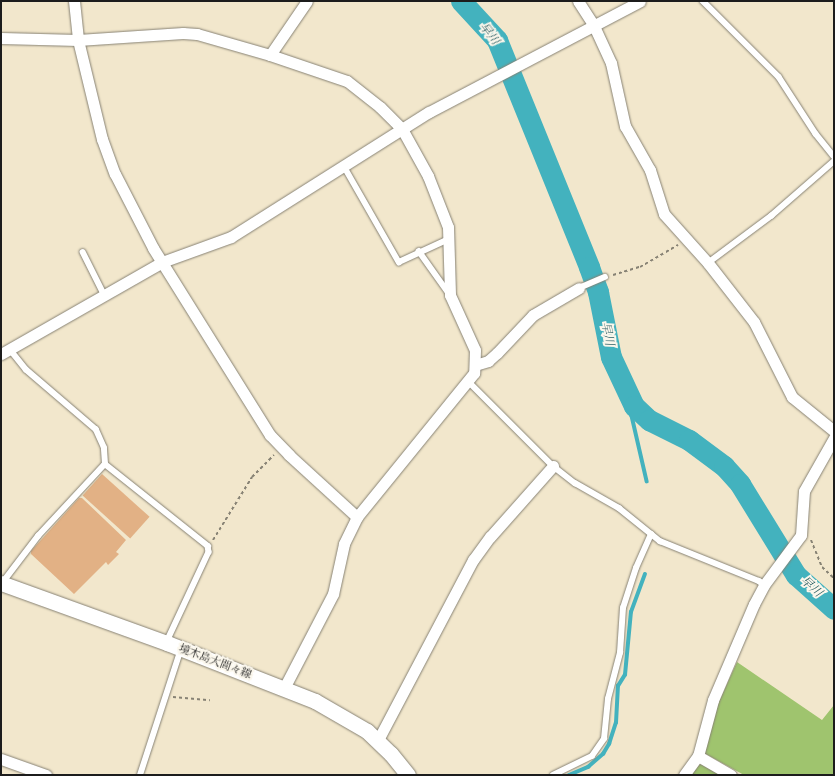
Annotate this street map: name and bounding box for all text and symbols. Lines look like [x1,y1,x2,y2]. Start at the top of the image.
water label: 早川 [476,20,502,48]
water label: 早川 [598,321,616,347]
water label: 早川 [797,574,825,600]
street label: 境木島大間々線 [177,642,253,682]

